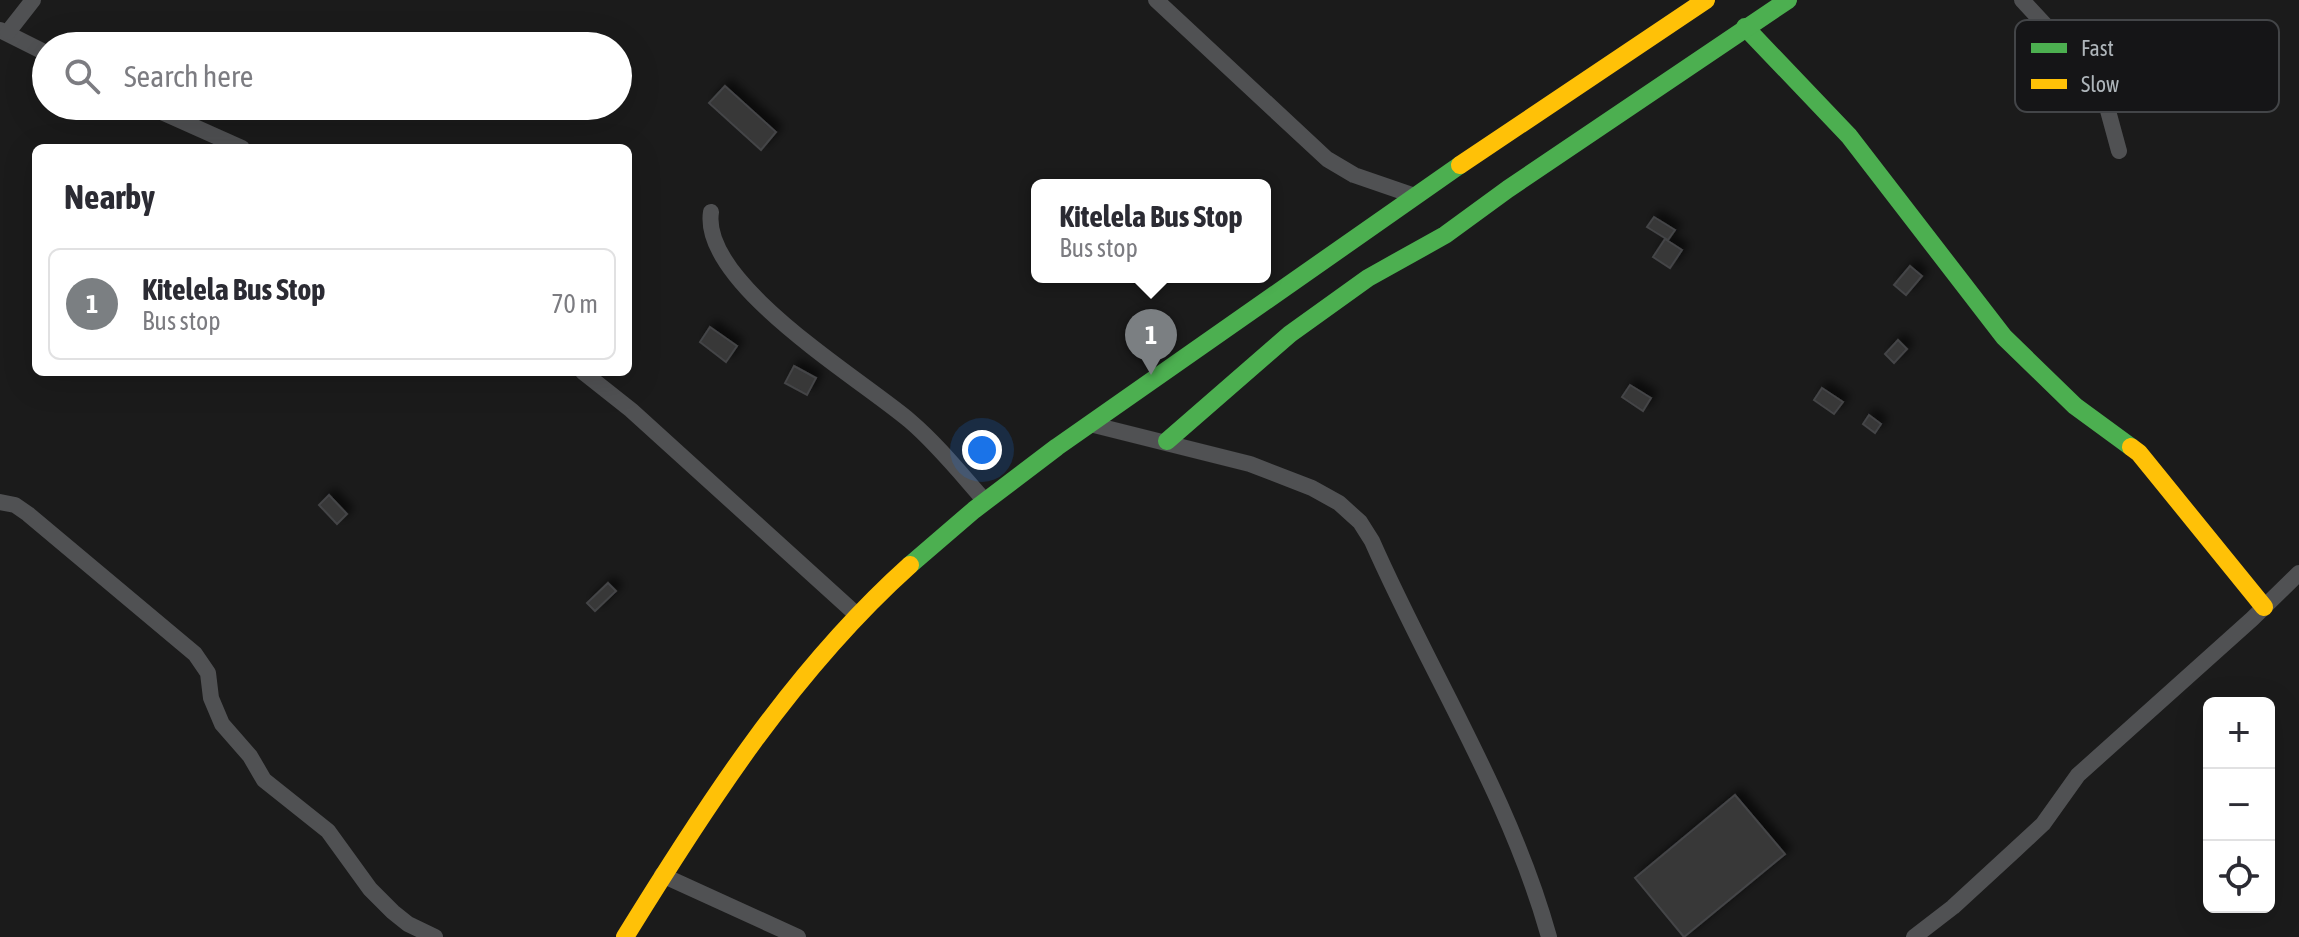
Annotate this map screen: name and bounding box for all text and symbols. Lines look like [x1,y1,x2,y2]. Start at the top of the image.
legend [2015,20,2279,112]
search box [32,32,632,120]
text: Fast [2081,35,2114,61]
icon: search [60,54,104,98]
text: Search here [124,59,253,93]
text: Slow [2081,71,2119,97]
text: Nearby [64,177,155,216]
popup [1031,179,1271,283]
text: Kitelela Bus Stop [1059,199,1243,233]
text: Bus stop [1059,233,1138,263]
text: Kitelela Bus Stop [142,272,326,306]
text: 1 [86,289,98,319]
text: 70 m [551,289,598,319]
text: Bus stop [142,306,221,336]
pin: 1 [1125,309,1177,375]
your location [962,430,1002,470]
map controls [2203,697,2275,913]
button: + [2203,697,2275,769]
button: − [2203,769,2275,841]
button: locate [2203,841,2275,913]

